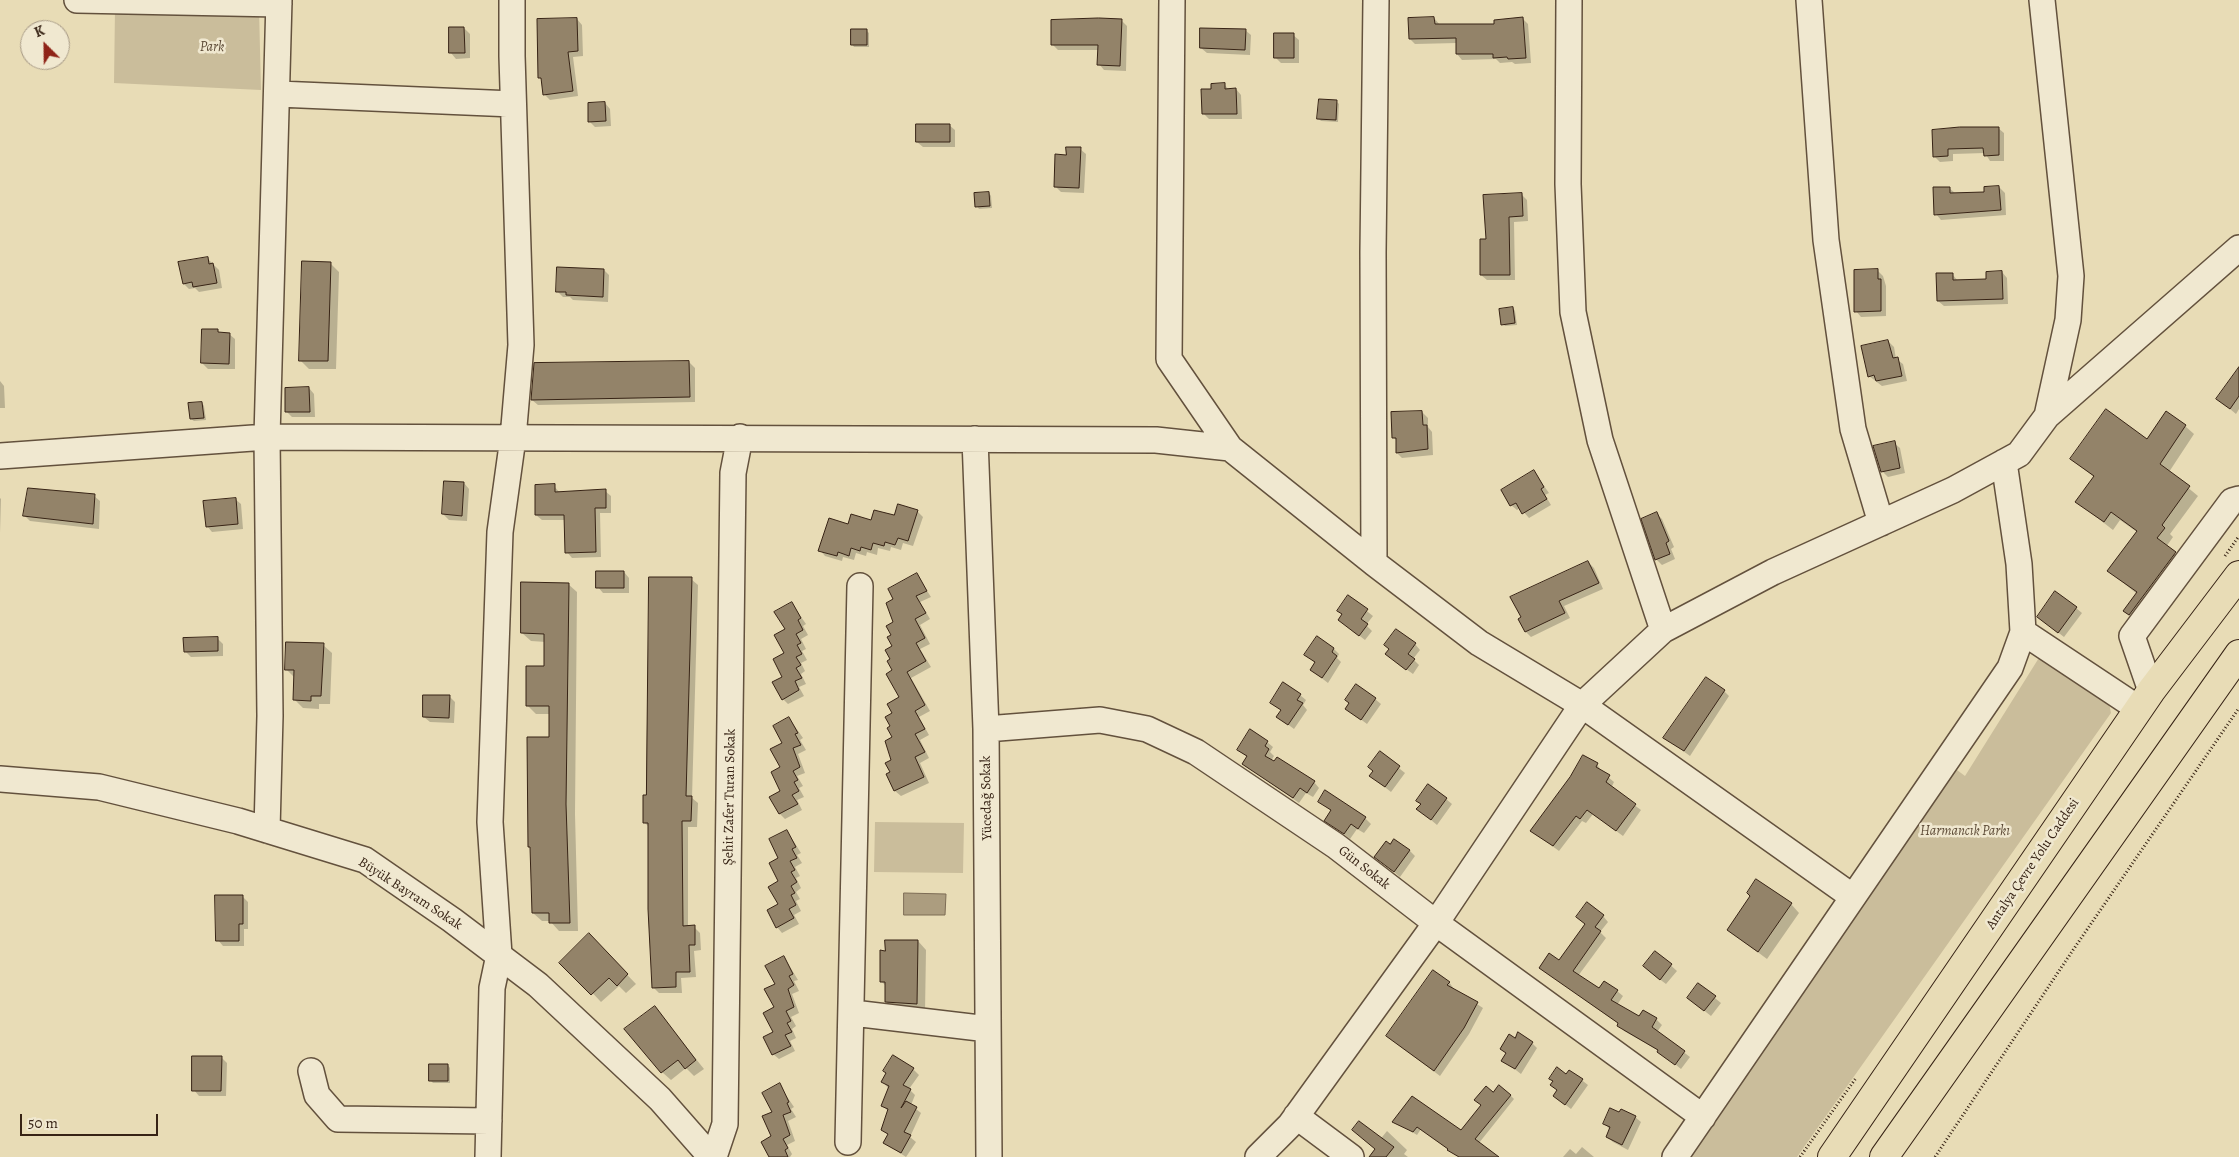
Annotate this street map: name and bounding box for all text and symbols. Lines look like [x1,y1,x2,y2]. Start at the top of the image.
north arrow [20,20,70,70]
text: K [31,21,47,42]
park label: Park [200,40,224,56]
street label: Şehit Zafer Turan Sokak [720,728,740,866]
street label: Yücedağ Sokak [978,755,996,841]
street label: Antalya Çevre Yolu Caddesi [1983,795,2083,933]
park label: Harmancık Parkı [1920,824,2010,840]
street label: Gün Sokak [1335,842,1393,894]
street label: Büyük Bayram Sokak [355,854,465,934]
scale bar [22,1104,160,1136]
text: 50 m [28,1113,58,1133]

